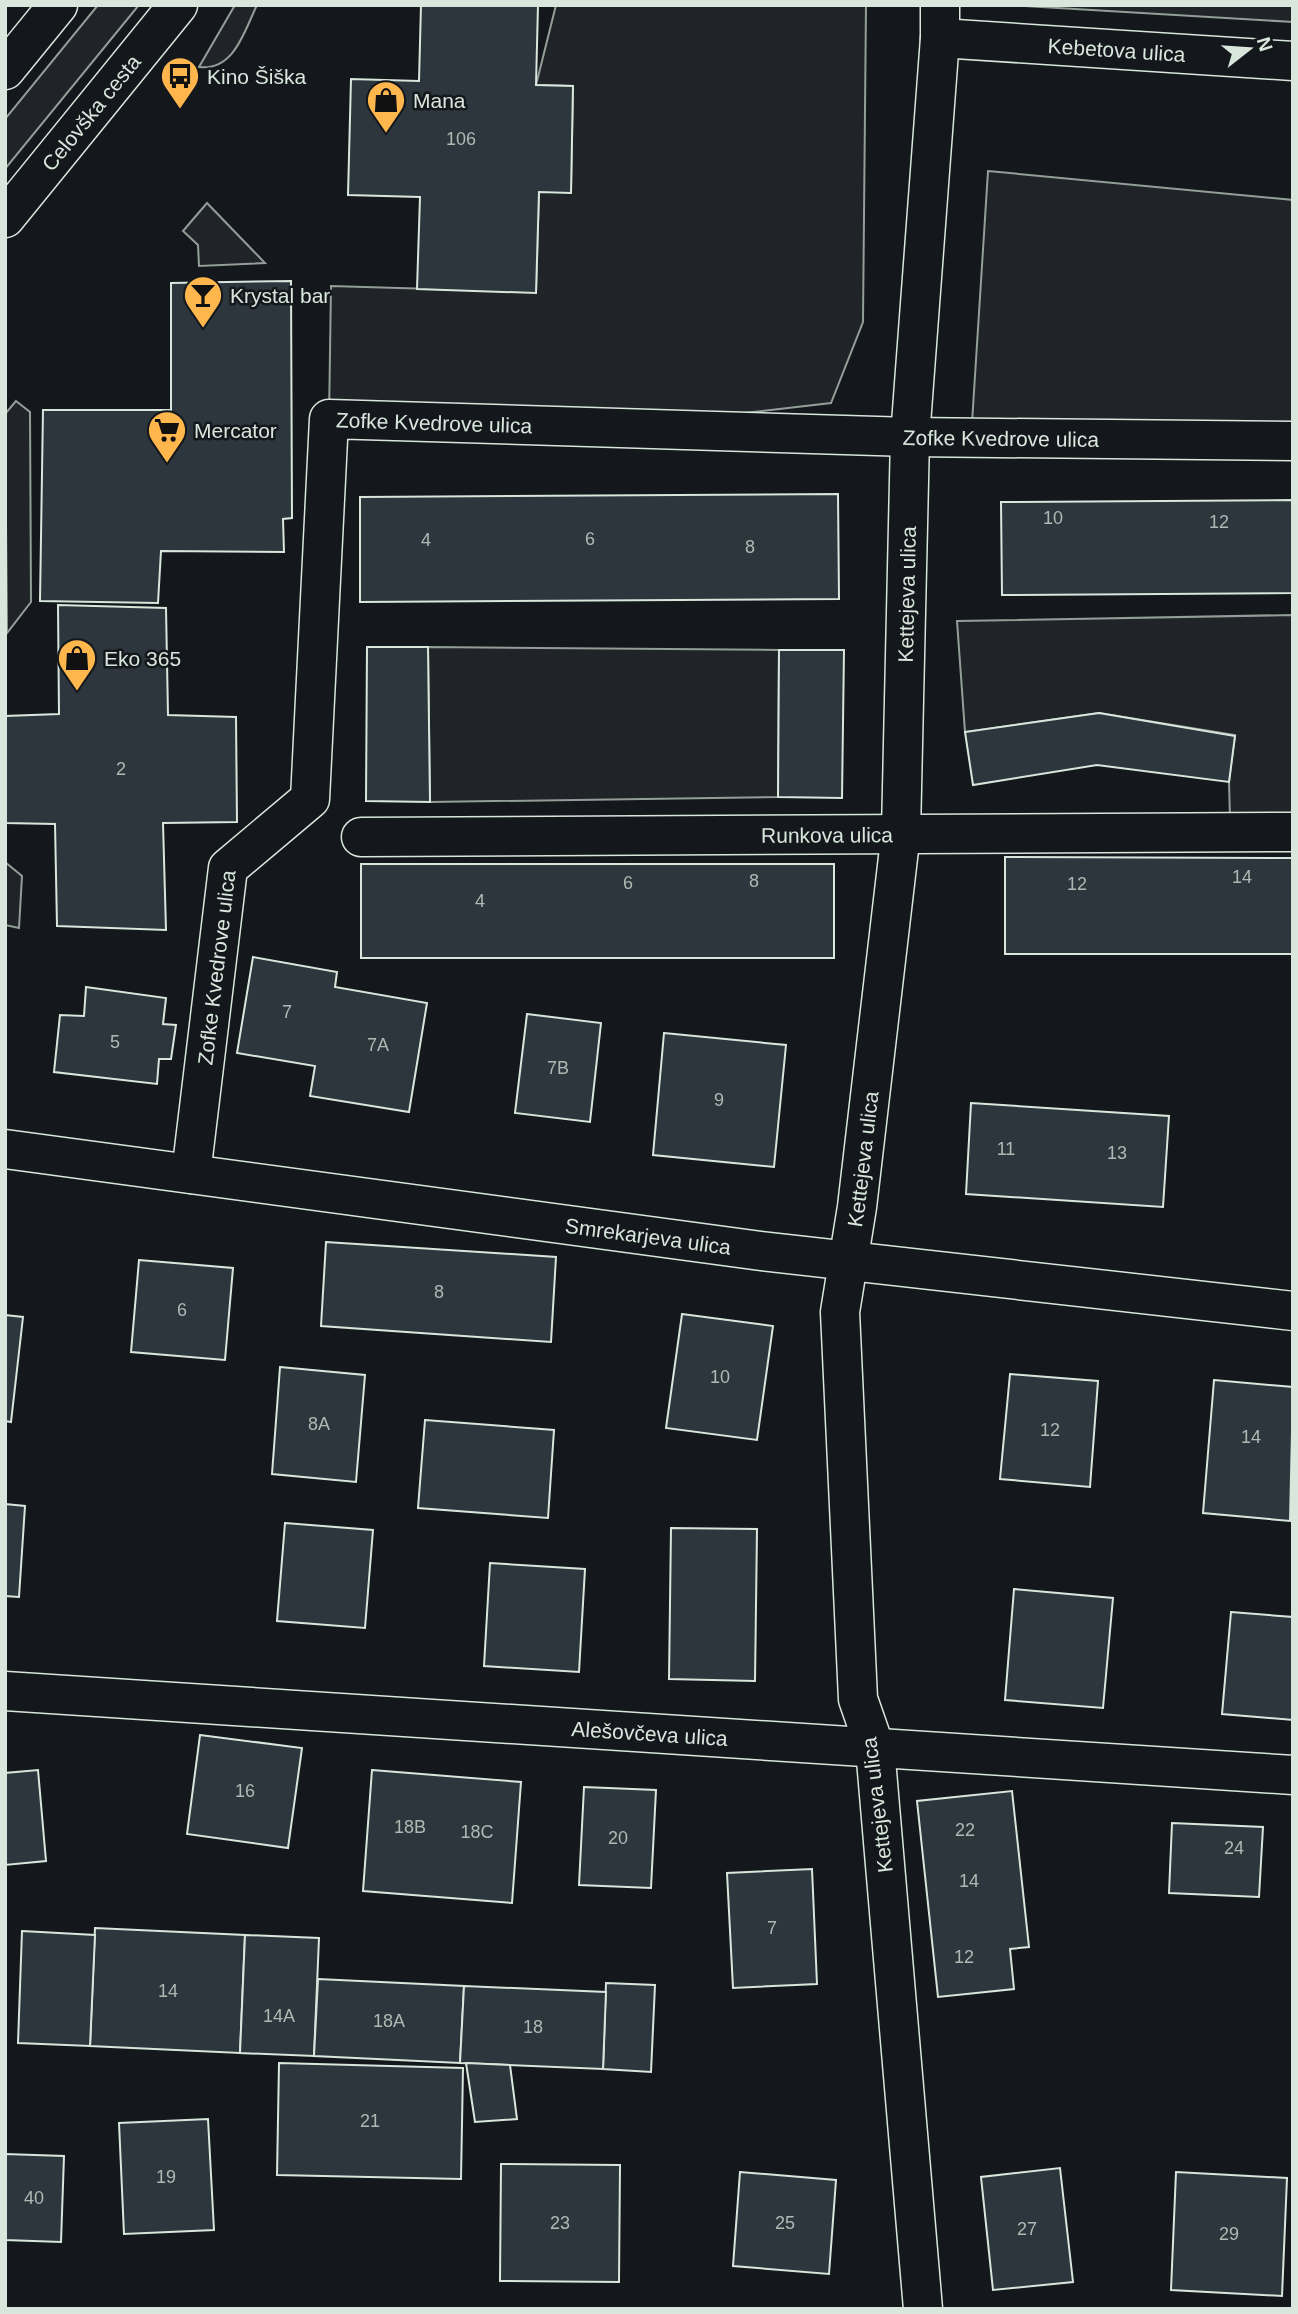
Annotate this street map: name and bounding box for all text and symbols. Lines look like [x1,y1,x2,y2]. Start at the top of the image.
north arrow [1214,14,1284,84]
street label: Kebetova ulica [1047,34,1186,65]
text: N [1253,35,1277,54]
street label: Celovška cesta [37,50,145,175]
bus stop icon: Kino Šiška [159,55,201,110]
place label: Kino Šiška [207,65,307,88]
shop icon: Mana [365,79,407,134]
place label: Mana [413,89,466,112]
house number: 106 [446,129,476,149]
bar icon: Krystal bar [182,274,224,329]
place label: Krystal bar [230,284,330,307]
street label: Zofke Kvedrove ulica [336,408,533,437]
supermarket icon: Mercator [146,409,188,464]
place label: Mercator [194,419,277,442]
street label: Zofke Kvedrove ulica [902,425,1099,450]
house number: 10 [1043,508,1063,528]
house number: 12 [1209,512,1229,532]
street label: Kettejeva ulica [893,525,919,663]
house number: 6 [585,529,595,549]
house number: 4 [421,530,431,550]
house number: 8 [745,537,755,557]
shop icon: Eko 365 [56,637,98,692]
place label: Eko 365 [104,647,181,670]
house number: 2 [116,759,126,779]
street label: Runkova ulica [761,823,893,846]
house number: 14 [1232,867,1252,887]
street label: Zofke Kvedrove ulica [193,868,239,1066]
house number: 8 [749,871,759,891]
house number: 6 [623,873,633,893]
house number: 12 [1067,874,1087,894]
house number: 4 [475,891,485,911]
house number: 7 [282,1002,292,1022]
house number: 5 [110,1032,120,1052]
house number: 7A [367,1035,389,1055]
house number: 7B [547,1058,569,1078]
house number: 9 [714,1090,724,1110]
street label: Kettejeva ulica [842,1090,882,1229]
house number: 11 [997,1139,1015,1159]
house number: 13 [1107,1143,1127,1163]
street label: Smrekarjeva ulica [564,1213,733,1258]
house number: 8 [434,1282,444,1302]
house number: 6 [177,1300,187,1320]
house number: 10 [710,1367,730,1387]
house number: 8A [308,1414,330,1434]
house number: 12 [1040,1420,1060,1440]
house number: 14 [1241,1427,1261,1447]
street label: Alešovčeva ulica [571,1716,729,1750]
street label: Kettejeva ulica [857,1736,897,1874]
house number: 16 [235,1781,255,1801]
house number: 18B [394,1817,426,1837]
house number: 22 [955,1820,975,1840]
house number: 18C [460,1822,494,1842]
house number: 20 [608,1828,628,1848]
house number: 24 [1224,1838,1244,1858]
house number: 14 [959,1871,979,1891]
house number: 7 [767,1918,777,1938]
house number: 12 [954,1947,974,1967]
house number: 14 [158,1981,178,2001]
house number: 14A [263,2006,295,2026]
house number: 18A [373,2011,405,2031]
house number: 18 [523,2017,543,2037]
house number: 21 [360,2111,380,2131]
house number: 19 [156,2167,176,2187]
house number: 40 [24,2188,44,2208]
house number: 23 [550,2213,570,2233]
house number: 25 [775,2213,795,2233]
house number: 27 [1017,2219,1037,2239]
house number: 29 [1219,2224,1239,2244]

